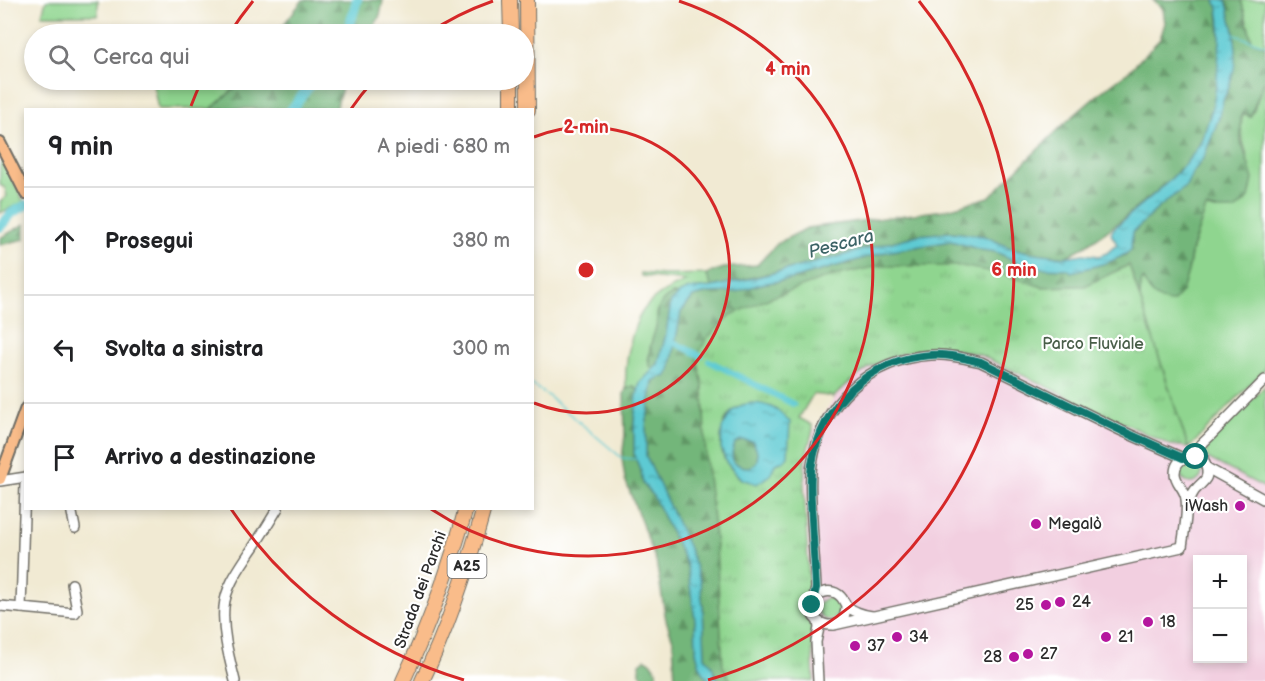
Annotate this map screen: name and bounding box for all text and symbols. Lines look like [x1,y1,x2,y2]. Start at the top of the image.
search box [24,24,534,90]
icon: search [45,41,78,74]
text: Cerca qui [93,44,190,71]
text: 4 min [765,59,811,80]
text: 2 min [563,117,609,138]
text: 9 min [48,132,113,163]
text: A piedi · 680 m [377,135,510,159]
icon: ahead [48,225,81,258]
water label: Pescara [806,225,876,263]
text: Prosegui [105,228,193,255]
text: 380 m [452,229,510,253]
centre of rings [576,260,596,280]
text: 6 min [991,260,1037,281]
icon: left [48,333,81,366]
park label: Parco Fluviale [1042,335,1144,354]
text: Svolta a sinistra [105,336,264,363]
text: 300 m [452,337,510,361]
icon: arrive [48,441,81,474]
route start [1182,443,1208,469]
text: Arrivo a destinazione [105,444,316,471]
place label: iWash [1185,497,1228,516]
marker: iWash [1233,499,1247,513]
place label: Megalò [1048,515,1102,534]
marker: Megalò [1029,517,1043,531]
street label: Strada dei Parchi [391,529,451,651]
road number: A25 [448,554,486,578]
map controls [1193,555,1247,663]
button: + [1193,555,1247,609]
route end [798,591,824,617]
place label: 24 [1072,593,1091,612]
marker: 24 [1053,595,1067,609]
place label: 25 [1015,596,1034,615]
marker: 25 [1039,598,1053,612]
button: − [1193,609,1247,663]
place label: 18 [1160,613,1176,632]
marker: 18 [1141,615,1155,629]
place label: 34 [909,628,929,647]
place label: 21 [1118,628,1133,647]
marker: 34 [890,630,904,644]
marker: 21 [1099,630,1113,644]
place label: 37 [867,637,885,656]
marker: 37 [848,639,862,653]
place label: 27 [1040,645,1057,664]
marker: 27 [1021,647,1035,661]
place label: 28 [983,648,1002,667]
marker: 28 [1007,650,1021,664]

